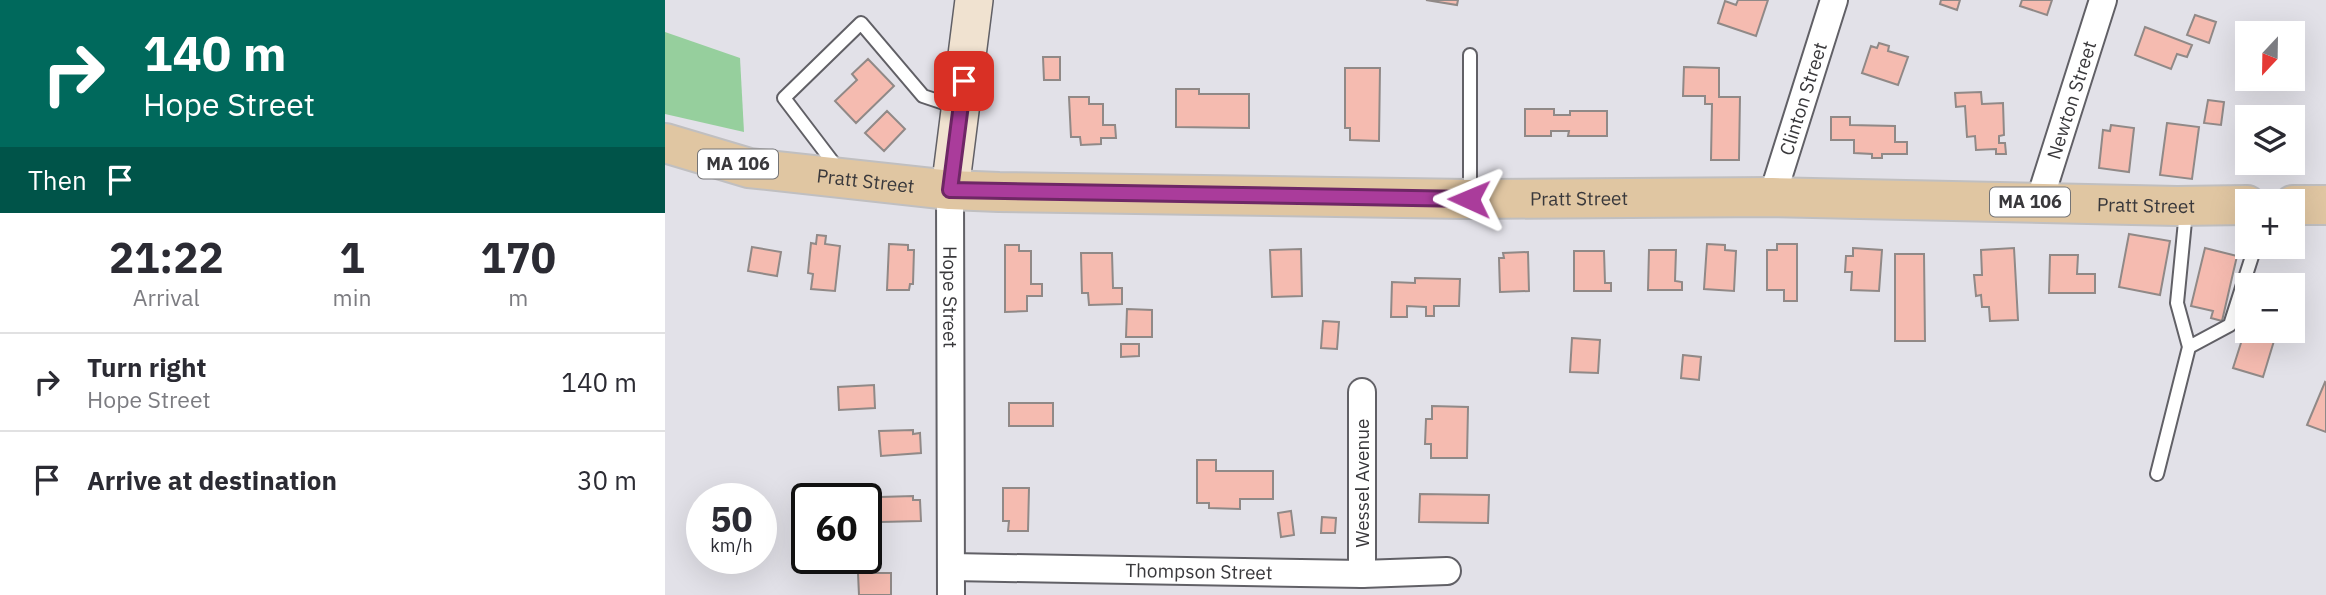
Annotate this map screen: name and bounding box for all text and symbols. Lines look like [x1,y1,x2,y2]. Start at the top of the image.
text: 140 m [143,21,287,84]
north arrow [2235,21,2305,91]
map controls [2235,21,2305,343]
icon: right [28,28,119,119]
street label: Newton Street [2041,38,2101,162]
street label: Clinton Street [1774,39,1832,158]
pin [934,51,994,111]
icon: arrive [945,62,983,100]
text: Hope Street [143,83,315,125]
button: layers [2235,105,2305,175]
road number: MA 106 [698,149,778,178]
icon: arrive [101,161,139,199]
position arrow [1432,162,1506,236]
text: Then [28,163,87,197]
street label: Pratt Street [816,163,916,198]
street label: Pratt Street [1530,186,1628,211]
road number: MA 106 [1990,188,2070,216]
button: + [2235,189,2305,259]
street label: Pratt Street [2097,192,2195,218]
text: 21:22 [109,230,224,285]
text: 1 [339,230,365,285]
text: 170 [480,230,556,285]
street label: Hope Street [938,246,962,348]
button: − [2235,273,2305,343]
text: Arrival [133,282,200,312]
text: min [333,282,371,312]
text: m [508,282,528,312]
text: Turn right [87,350,206,384]
icon: right [28,363,66,401]
text: 140 m [561,365,637,399]
text: Hope Street [87,384,211,414]
street label: Wessel Avenue [1350,419,1374,548]
icon: arrive [28,461,66,499]
text: Arrive at destination [87,463,337,497]
text: 30 m [577,463,637,497]
speed limit sign: 60 [791,483,882,574]
text: 50 [710,496,753,542]
text: km/h [710,534,753,557]
street label: Thompson Street [1125,558,1273,584]

